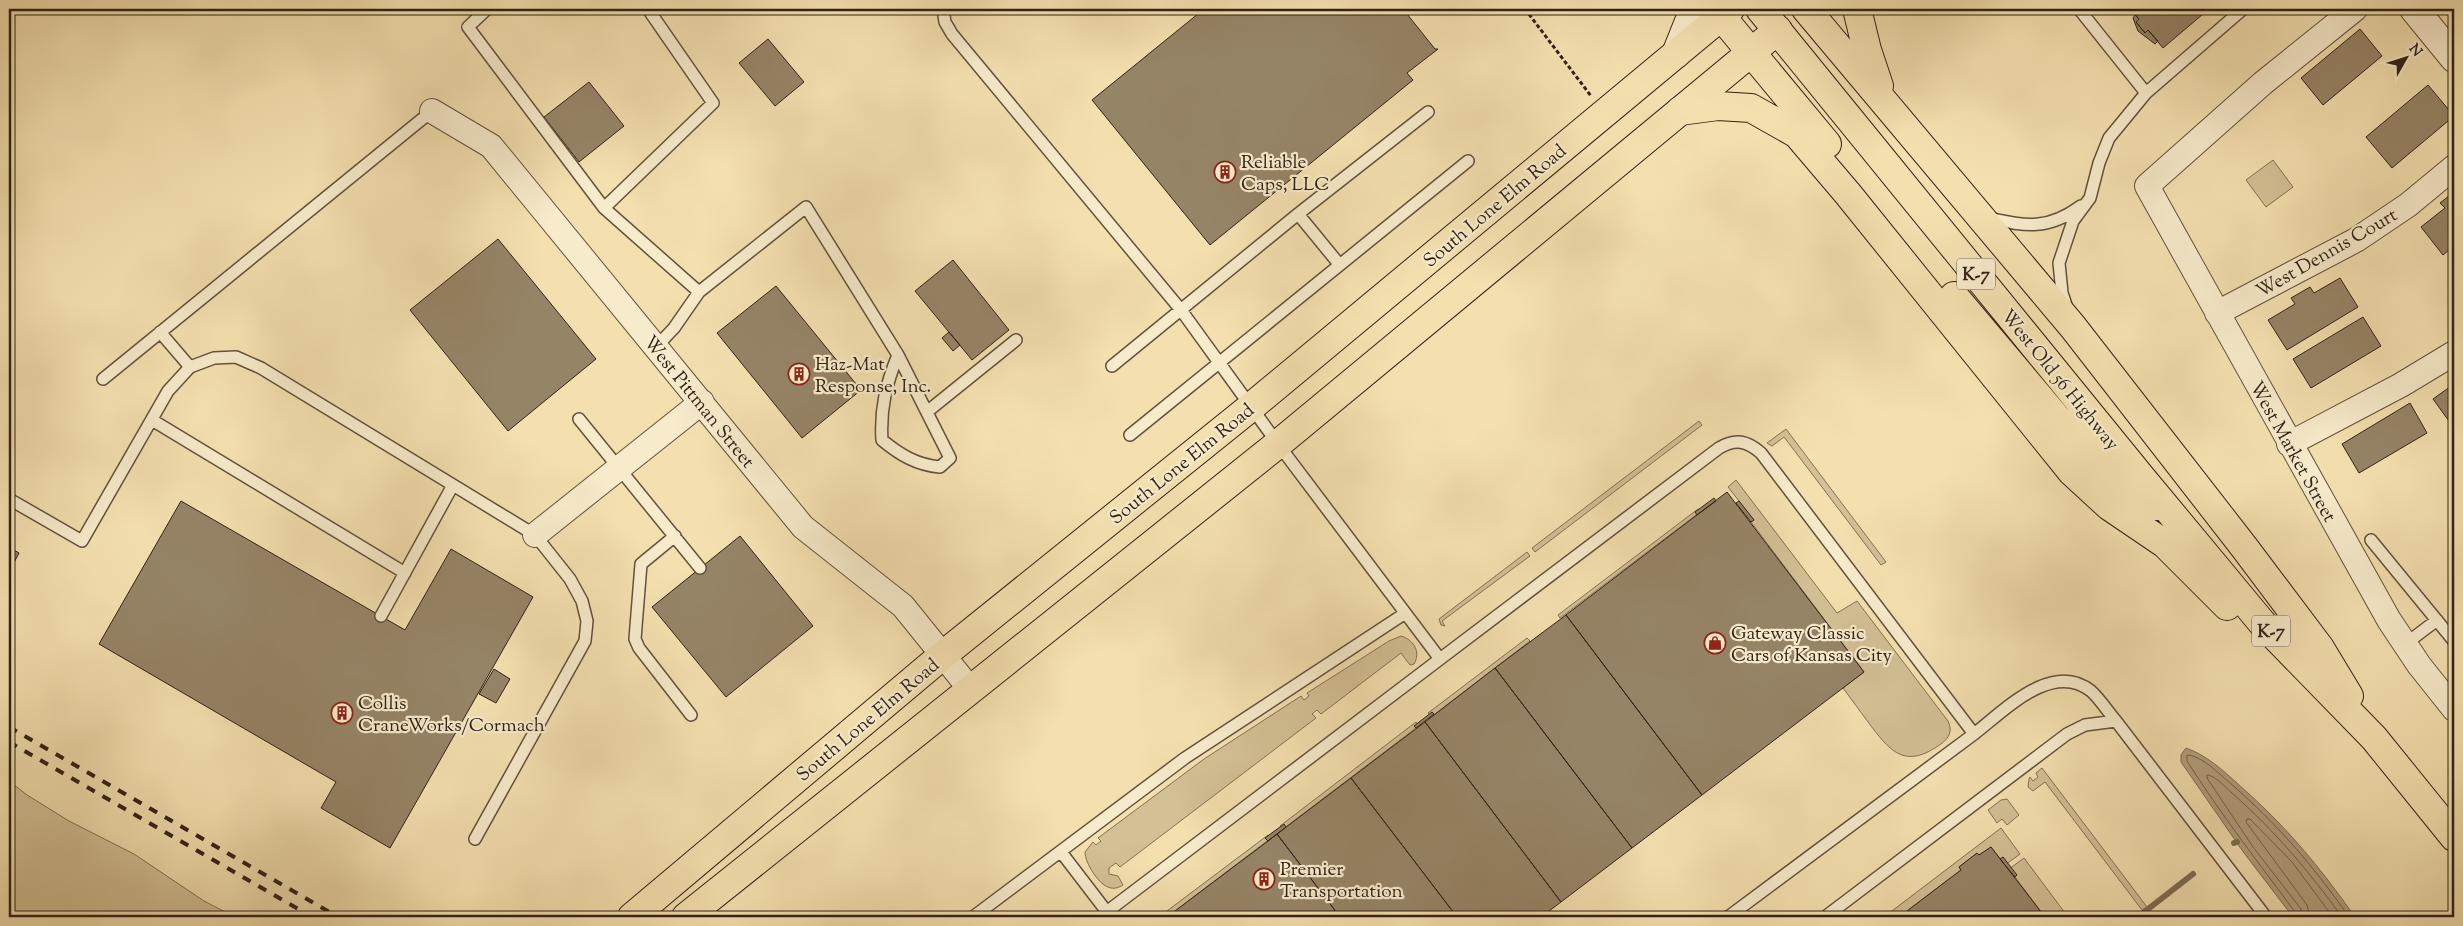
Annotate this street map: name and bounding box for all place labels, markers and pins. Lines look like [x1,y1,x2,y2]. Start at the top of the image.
place label: Reliable Caps, LLC [1241,150,1330,199]
building icon: Reliable Caps, LLC [1213,160,1237,184]
place label: Haz-Mat Response, Inc. [815,352,931,401]
building icon: Haz-Mat Response, Inc. [787,362,811,386]
place label: Gateway Classic Cars of Kansas City [1731,621,1893,670]
shop icon: Gateway Classic Cars of Kansas City [1703,631,1727,655]
place label: Collis CraneWorks/Cormach [358,691,545,740]
building icon: Collis CraneWorks/Cormach [330,701,354,725]
place label: Premier Transportation [1280,857,1403,906]
building icon: Premier Transportation [1252,867,1276,891]

